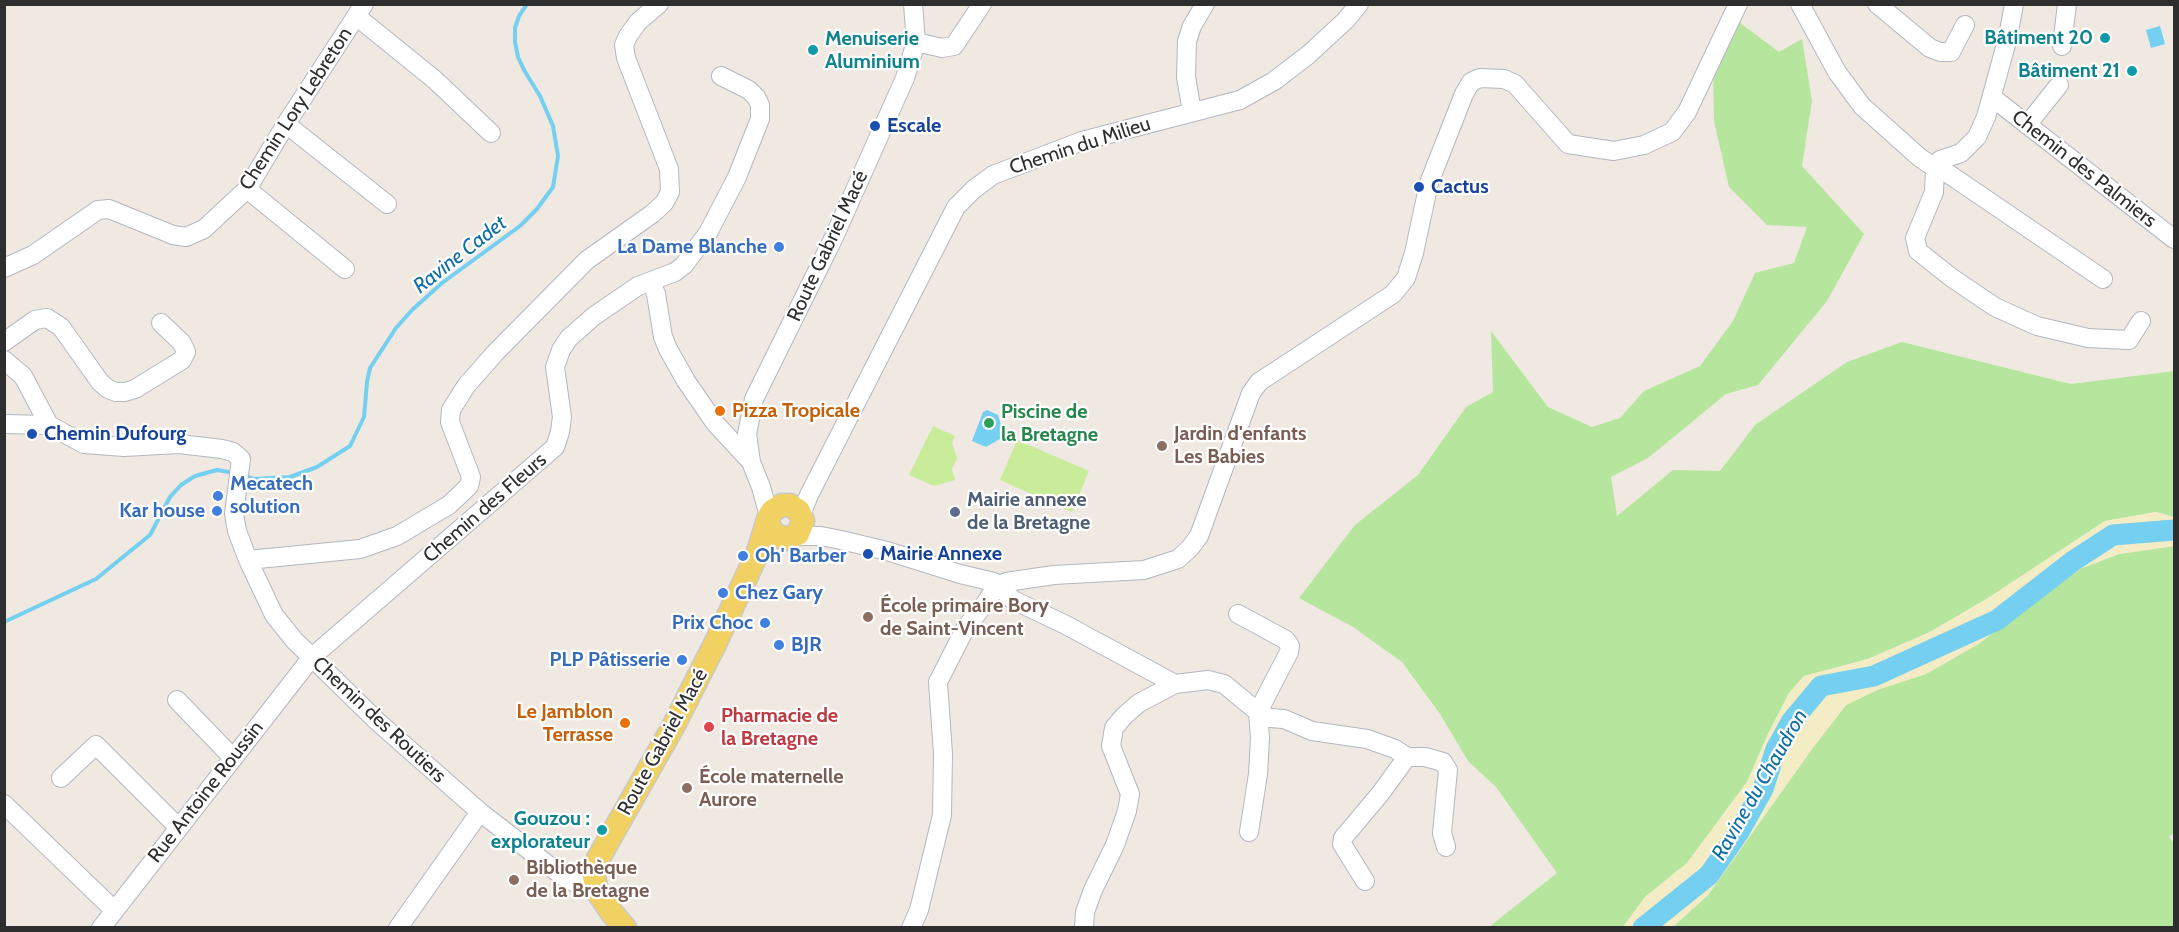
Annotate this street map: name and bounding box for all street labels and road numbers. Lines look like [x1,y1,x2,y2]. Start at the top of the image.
street label: Chemin Lory Lebreton [234,23,358,195]
street label: Chemin des Palmiers [2007,105,2161,233]
street label: Chemin du Milieu [1006,112,1154,180]
street label: Route Gabriel Macé [783,167,873,325]
street label: Chemin des Fleurs [418,448,552,568]
street label: Chemin des Routiers [307,652,451,788]
street label: Route Gabriel Macé [613,665,713,819]
street label: Rue Antoine Roussin [143,716,269,868]

